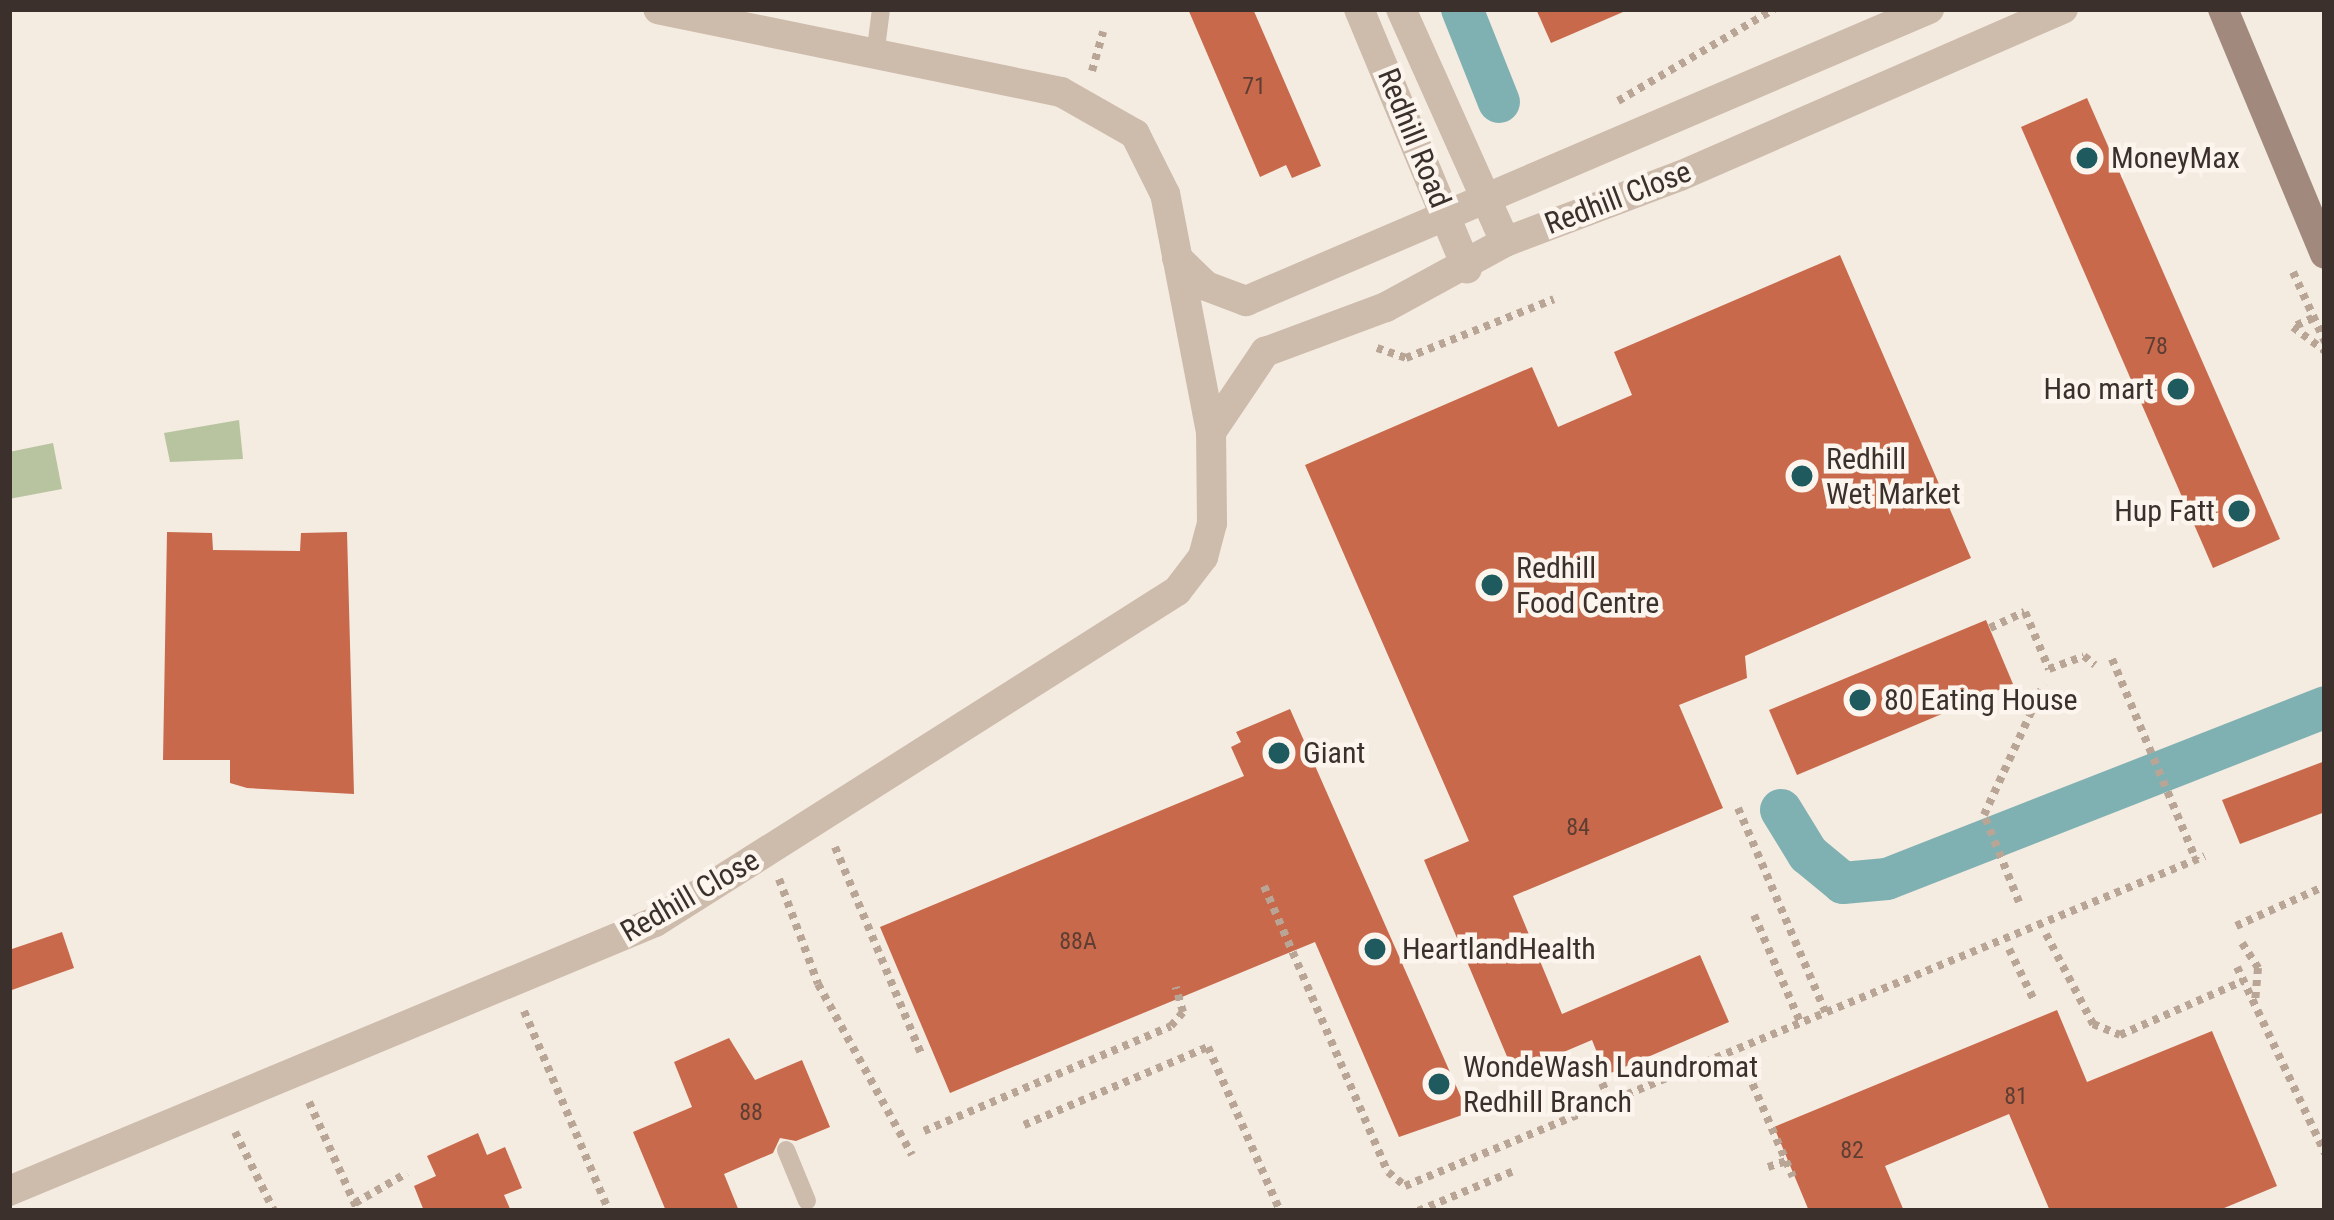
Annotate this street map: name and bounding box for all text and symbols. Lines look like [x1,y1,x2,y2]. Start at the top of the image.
street label: Redhill Road [1370,63,1458,213]
house number: 71 [1242,73,1266,101]
place label: MoneyMax [2111,140,2240,176]
marker: MoneyMax [2074,145,2100,171]
street label: Redhill Close [1540,154,1696,242]
house number: 78 [2144,333,2168,361]
place label: Hao mart [2043,371,2154,407]
marker: Hao mart [2165,376,2191,402]
place label: Redhill Wet Market [1826,441,1961,512]
marker: Redhill Wet Market [1789,463,1815,489]
place label: Hup Fatt [2114,493,2215,529]
marker: Hup Fatt [2226,498,2252,524]
place label: Redhill Food Centre [1516,550,1659,620]
marker: Redhill Food Centre [1479,572,1505,598]
place label: 80 Eating House [1884,682,2078,718]
marker: 80 Eating House [1847,687,1873,713]
place label: Giant [1303,735,1365,771]
marker: Giant [1266,740,1292,766]
house number: 84 [1566,814,1590,842]
street label: Redhill Close [614,842,766,950]
house number: 88A [1059,928,1097,956]
place label: HeartlandHealth [1402,931,1596,967]
marker: HeartlandHealth [1359,933,1391,965]
place label: WondeWash Laundromat Redhill Branch [1463,1049,1758,1120]
marker: WondeWash Laundromat Redhill Branch [1426,1071,1452,1097]
house number: 81 [2004,1083,2028,1111]
house number: 88 [739,1099,763,1127]
house number: 82 [1840,1137,1864,1165]

